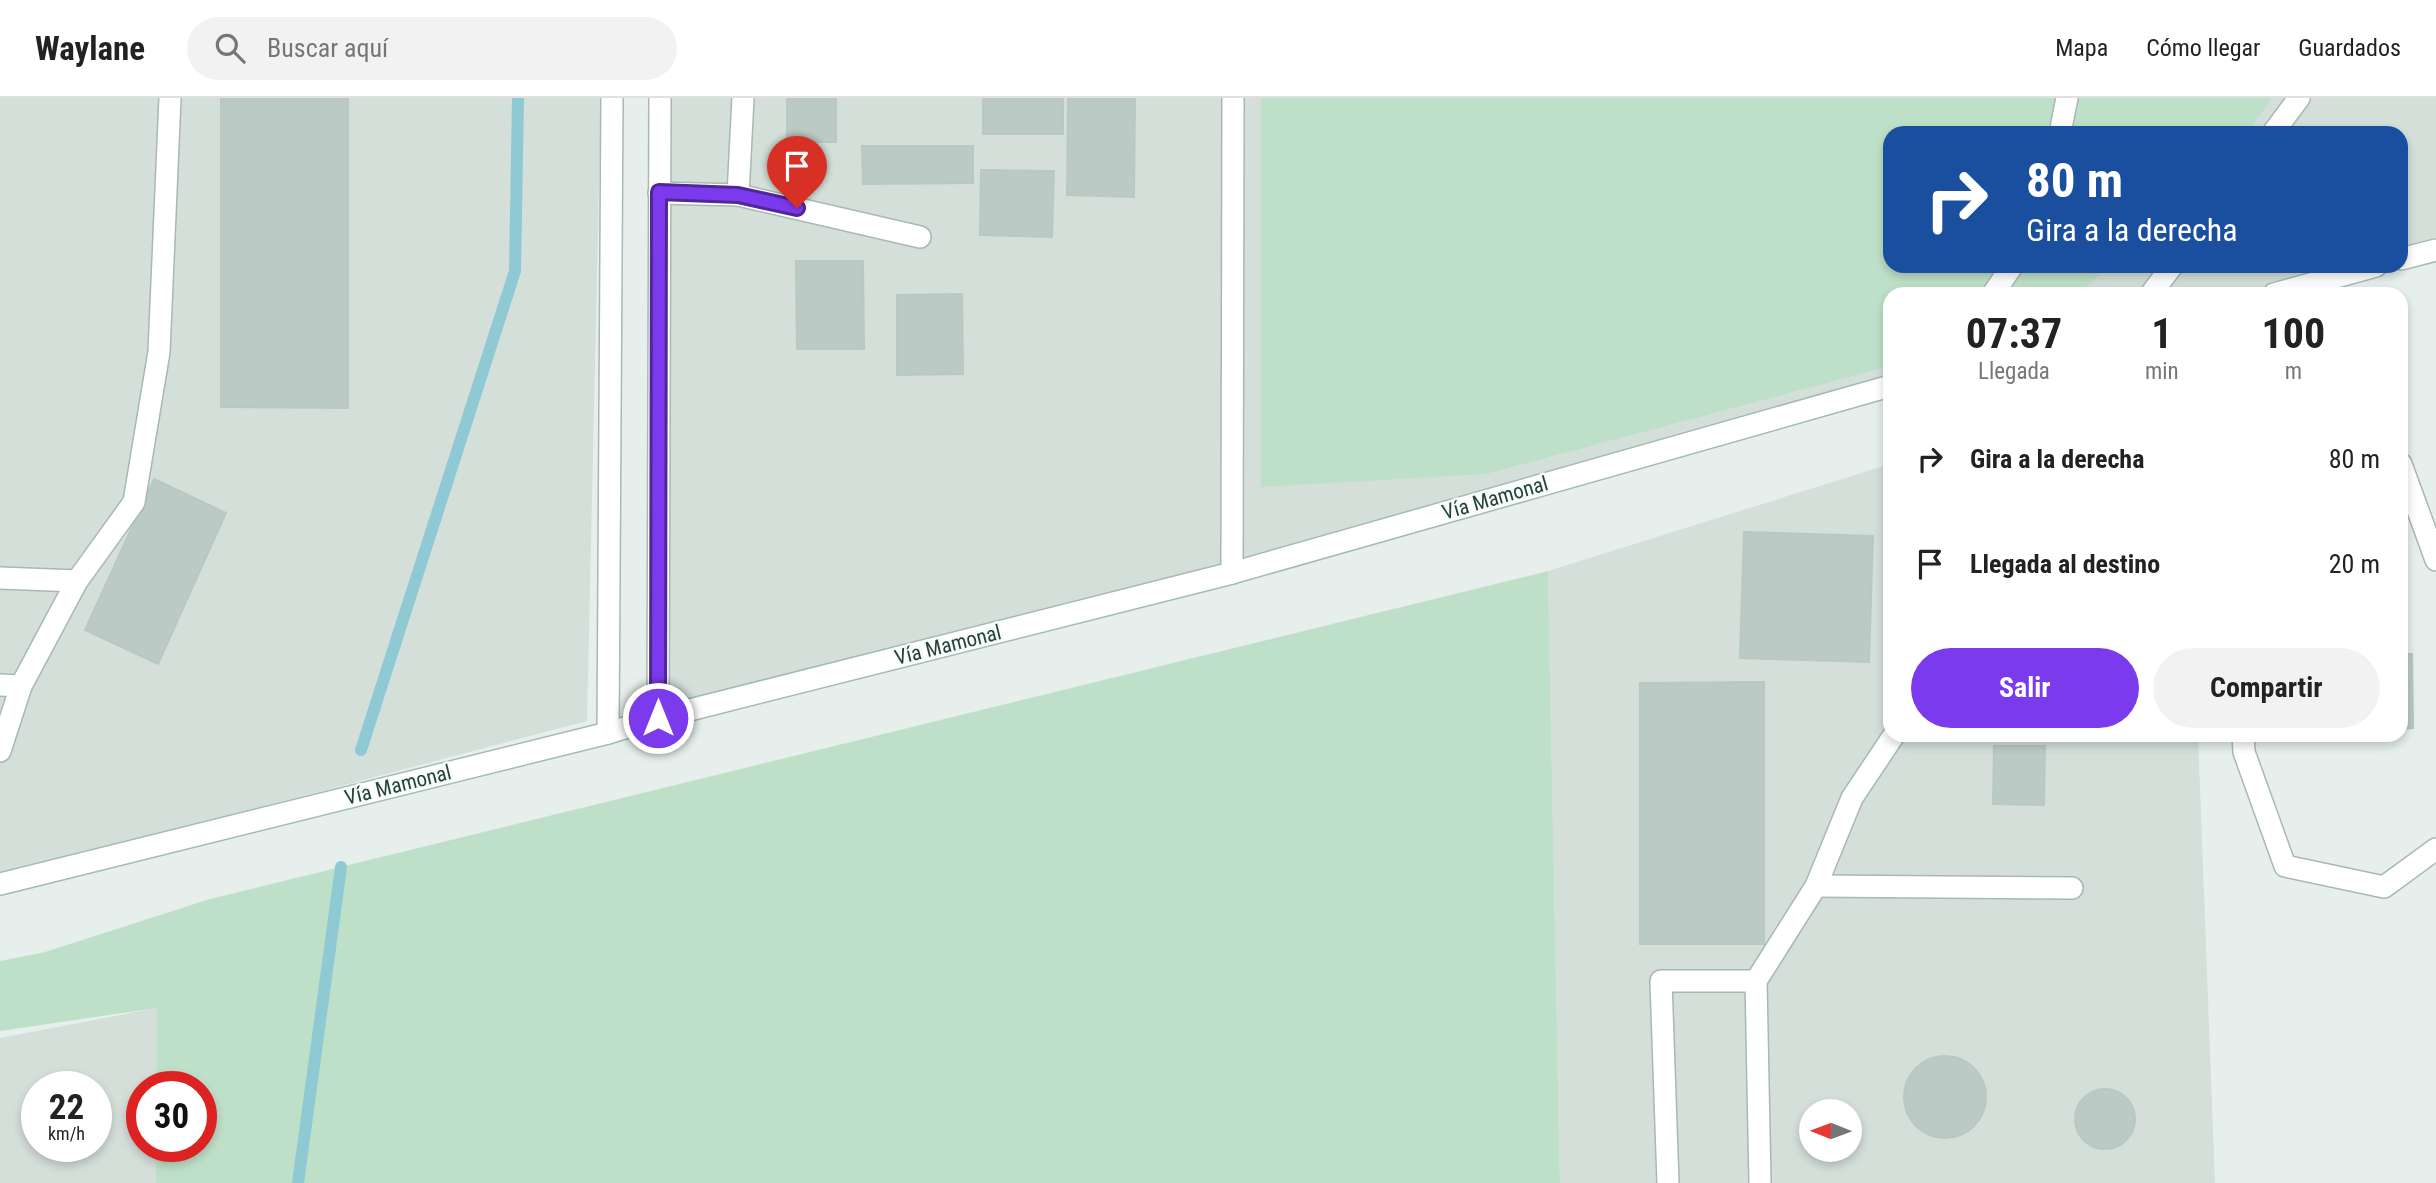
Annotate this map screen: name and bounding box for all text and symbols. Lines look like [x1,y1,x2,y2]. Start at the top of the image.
search box [187,17,677,80]
text: Waylane [35,29,145,68]
icon: search [211,29,249,67]
text: Buscar aquí [267,33,388,63]
text: Mapa [2055,34,2108,62]
text: Cómo llegar [2146,34,2260,62]
text: Guardados [2298,34,2401,62]
pin [767,136,827,208]
icon: arrive [778,147,816,185]
text: 80 m [2026,152,2123,209]
icon: right [1911,154,2002,245]
text: Gira a la derecha [2026,211,2238,249]
text: 07:37 [1966,309,2062,358]
text: 1 [2151,309,2172,358]
text: 100 [2261,309,2325,358]
text: Llegada [1978,358,2050,385]
text: min [2145,358,2179,385]
text: m [2285,358,2302,385]
icon: right [1911,440,1949,478]
text: Gira a la derecha [1970,444,2144,474]
text: 80 m [2329,444,2380,474]
street label: Vía Mamonal [1439,471,1551,525]
icon: arrive [1911,545,1949,583]
text: Llegada al destino [1970,549,2160,579]
text: 20 m [2329,549,2380,579]
street label: Vía Mamonal [892,620,1004,670]
button: Salir [1911,648,2139,728]
button: Compartir [2153,648,2380,728]
position arrow [621,681,695,755]
street label: Vía Mamonal [342,760,454,810]
speed limit sign: 30 [126,1071,217,1162]
text: 22 [49,1087,84,1128]
north arrow [1799,1099,1862,1162]
map controls [1799,1099,1862,1162]
text: km/h [48,1123,85,1144]

